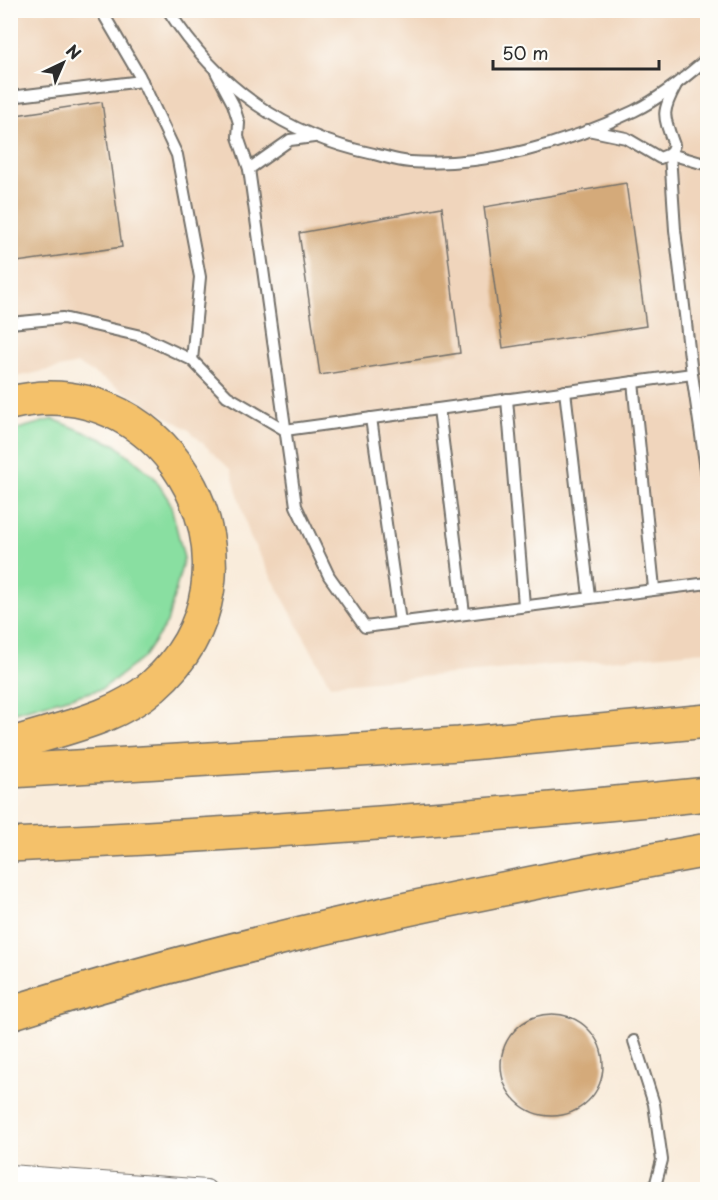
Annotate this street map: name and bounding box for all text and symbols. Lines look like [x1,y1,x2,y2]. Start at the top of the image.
north arrow [33,33,93,93]
scale bar [493,33,660,71]
text: N [61,38,87,65]
text: 50 m [502,39,549,66]

